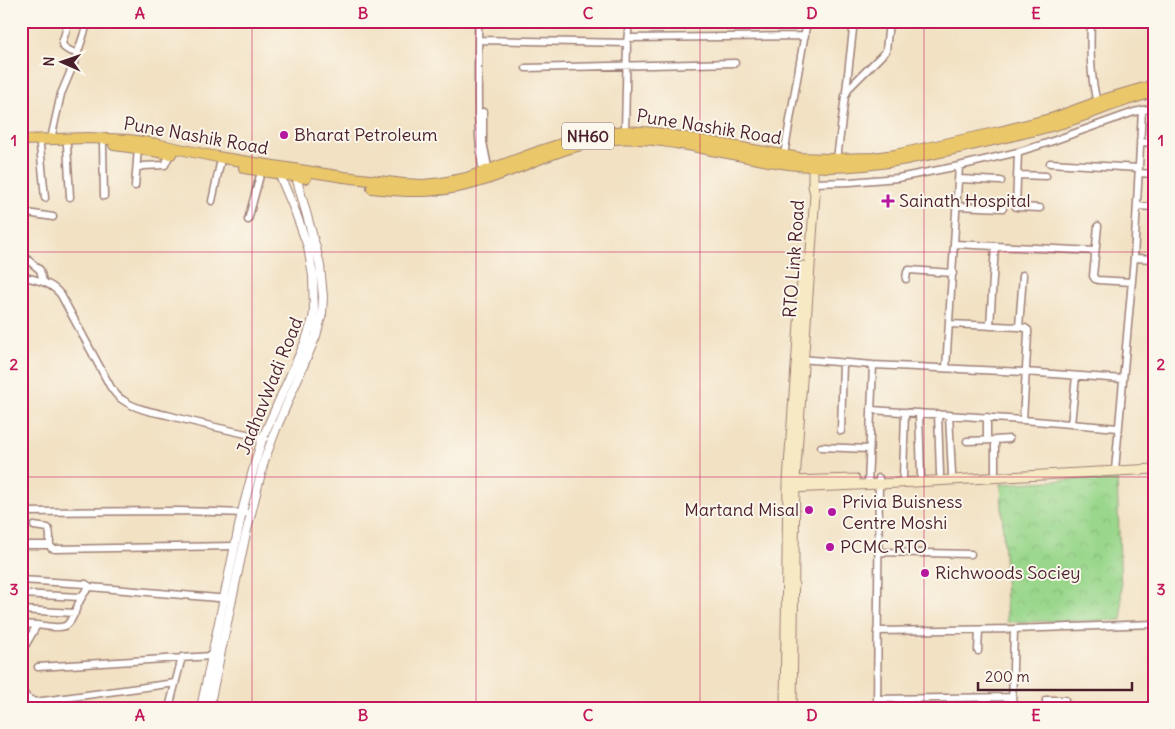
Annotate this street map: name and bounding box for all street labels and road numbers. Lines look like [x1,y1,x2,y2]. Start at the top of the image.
street label: Pune Nashik Road [635,104,784,149]
street label: Pune Nashik Road [122,111,271,160]
road number: NH60 [562,122,614,150]
street label: RTO Link Road [778,199,809,319]
street label: JadhavWadi Road [231,313,308,458]

